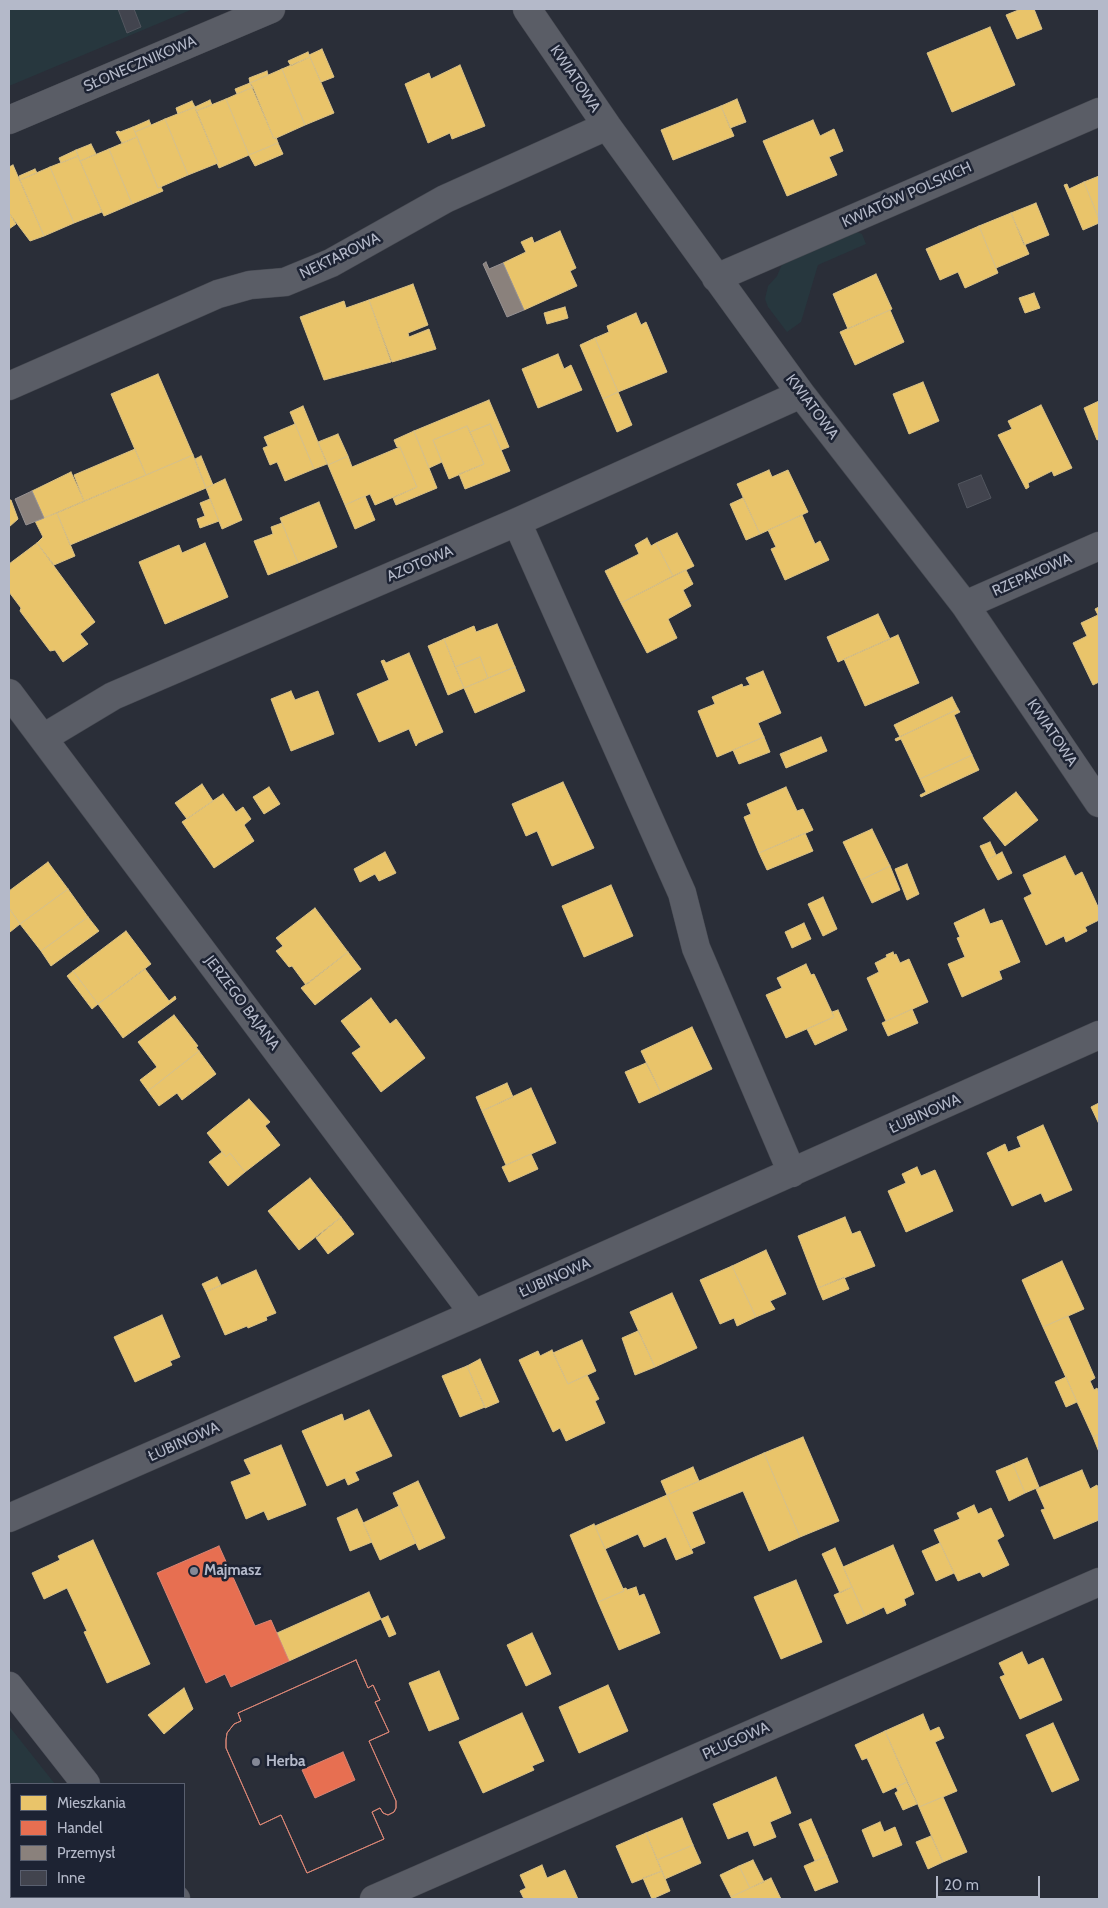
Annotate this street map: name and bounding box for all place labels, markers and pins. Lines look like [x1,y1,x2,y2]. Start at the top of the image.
place label: Majmasz [204,1562,261,1580]
marker: Majmasz [188,1565,200,1577]
place label: Herba [266,1753,305,1771]
marker: Herba [250,1756,262,1768]

